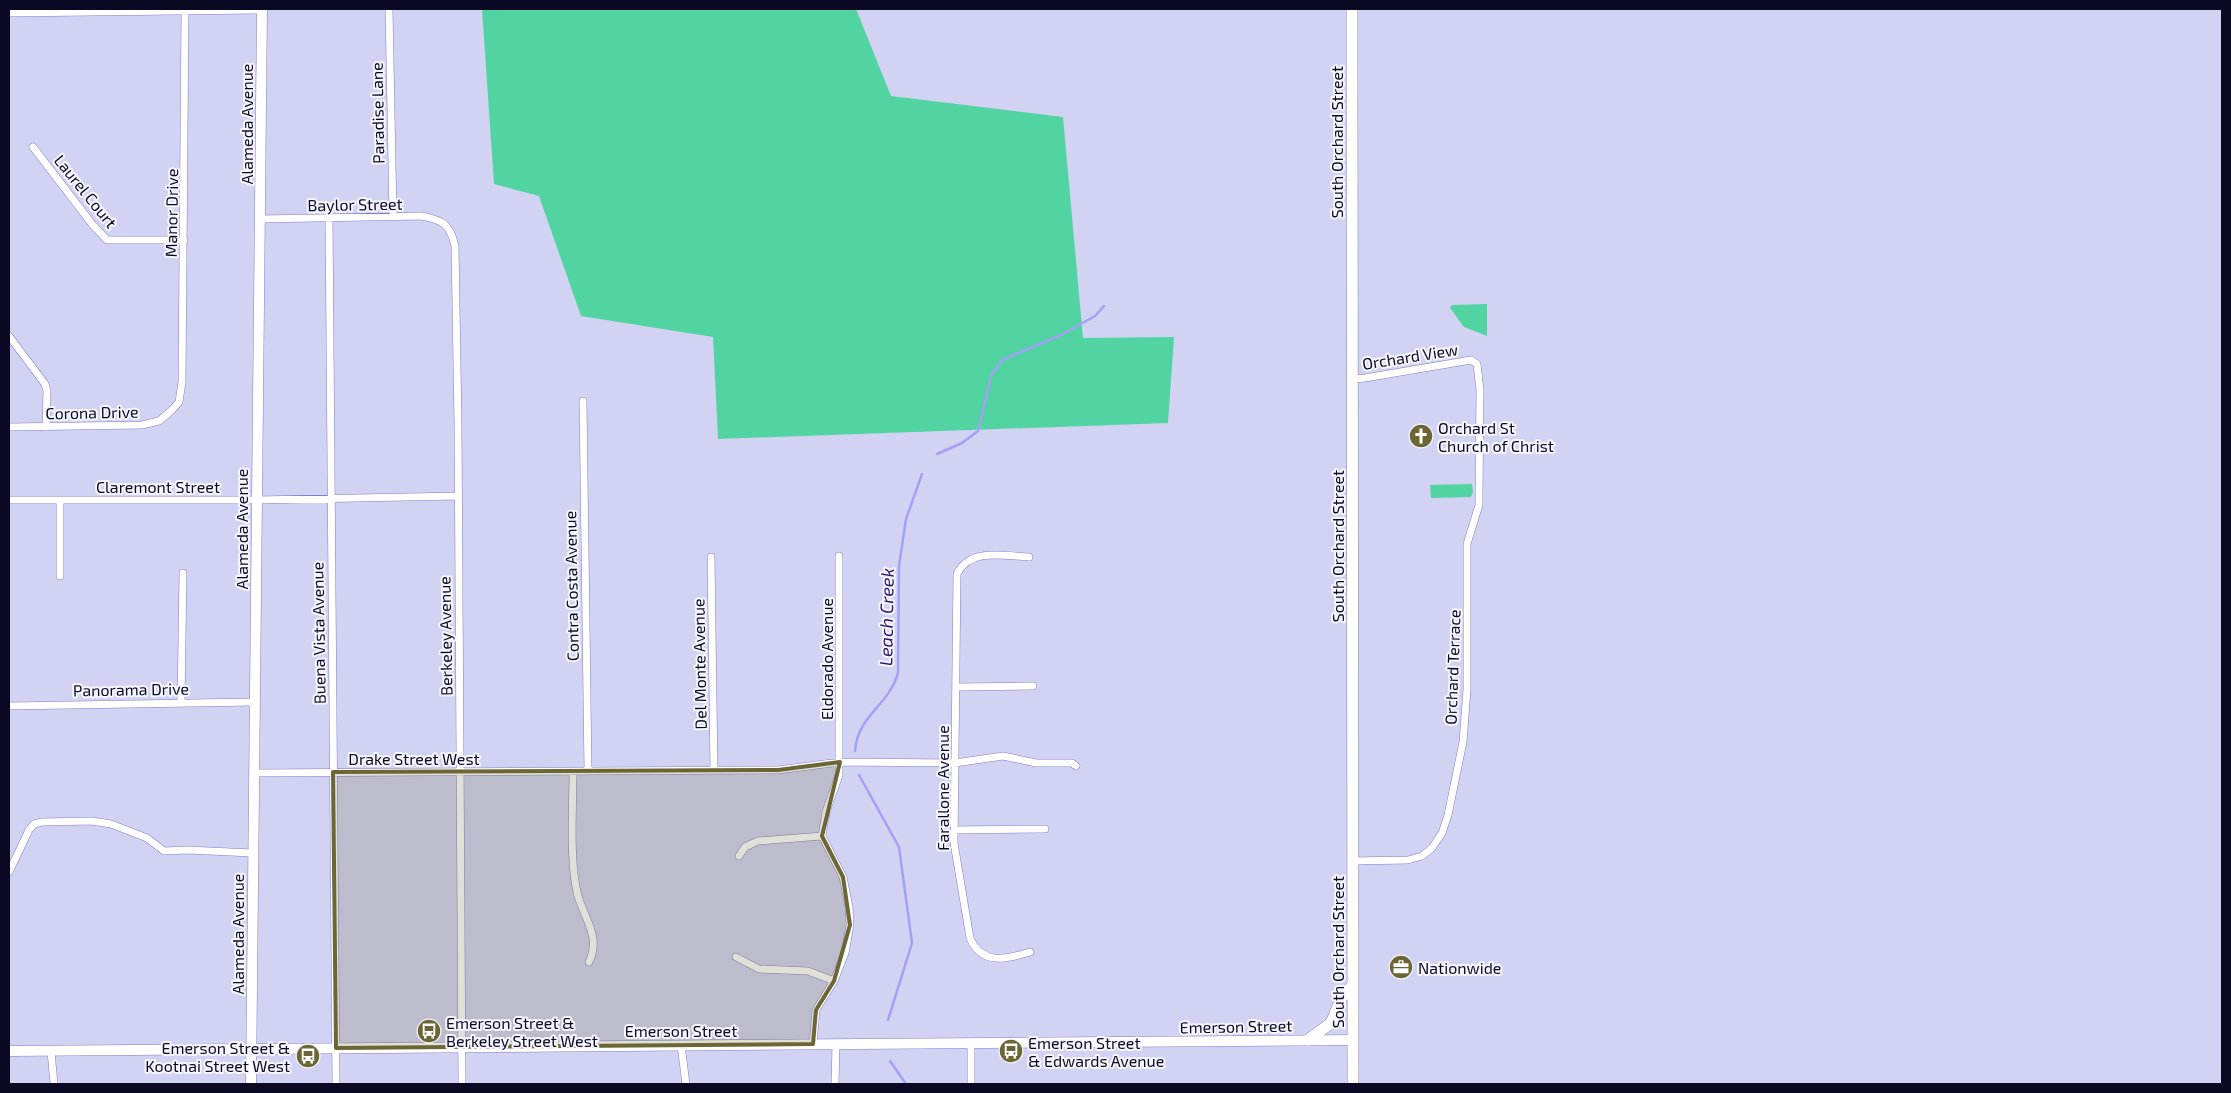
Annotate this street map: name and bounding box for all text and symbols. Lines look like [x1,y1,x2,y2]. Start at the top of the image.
street label: Paradise Lane [367,62,387,164]
street label: Alameda Avenue [237,64,256,184]
street label: South Orchard Street [1327,66,1346,218]
street label: Laurel Court [51,151,121,231]
street label: Manor Drive [161,168,181,258]
street label: Baylor Street [307,194,403,214]
street label: Orchard View [1361,339,1459,373]
street label: Corona Drive [45,402,139,422]
place label: Orchard St Church of Christ [1438,418,1554,455]
church icon: Orchard St Church of Christ [1408,423,1434,449]
street label: Alameda Avenue [232,469,251,589]
street label: South Orchard Street [1328,470,1347,622]
street label: Claremont Street [96,477,220,496]
street label: Contra Costa Avenue [560,511,582,661]
street label: Buena Vista Avenue [307,562,329,704]
water label: Leach Creek [874,568,898,666]
street label: Berkeley Avenue [434,576,456,696]
street label: Del Monte Avenue [688,598,710,730]
street label: Eldorado Avenue [817,598,836,720]
street label: Orchard Terrace [1440,609,1464,725]
street label: Panorama Drive [73,678,189,700]
street label: Farallone Avenue [933,725,952,851]
street label: Drake Street West [348,749,480,768]
street label: Alameda Avenue [228,874,247,994]
street label: South Orchard Street [1328,876,1347,1028]
office icon: Nationwide [1388,954,1414,980]
place label: Nationwide [1418,958,1501,977]
place label: Emerson Street & Berkeley Street West [446,1013,598,1050]
street label: Emerson Street [1180,1016,1292,1036]
bus stop icon: Emerson Street & Berkeley Street West [416,1018,442,1044]
street label: Emerson Street [625,1021,737,1040]
place label: Emerson Street & Edwards Avenue [1028,1033,1164,1070]
place label: Emerson Street & Kootnai Street West [145,1038,290,1075]
bus stop icon: Emerson Street & Edwards Avenue [998,1038,1024,1064]
bus stop icon: Emerson Street & Kootnai Street West [295,1043,321,1069]

